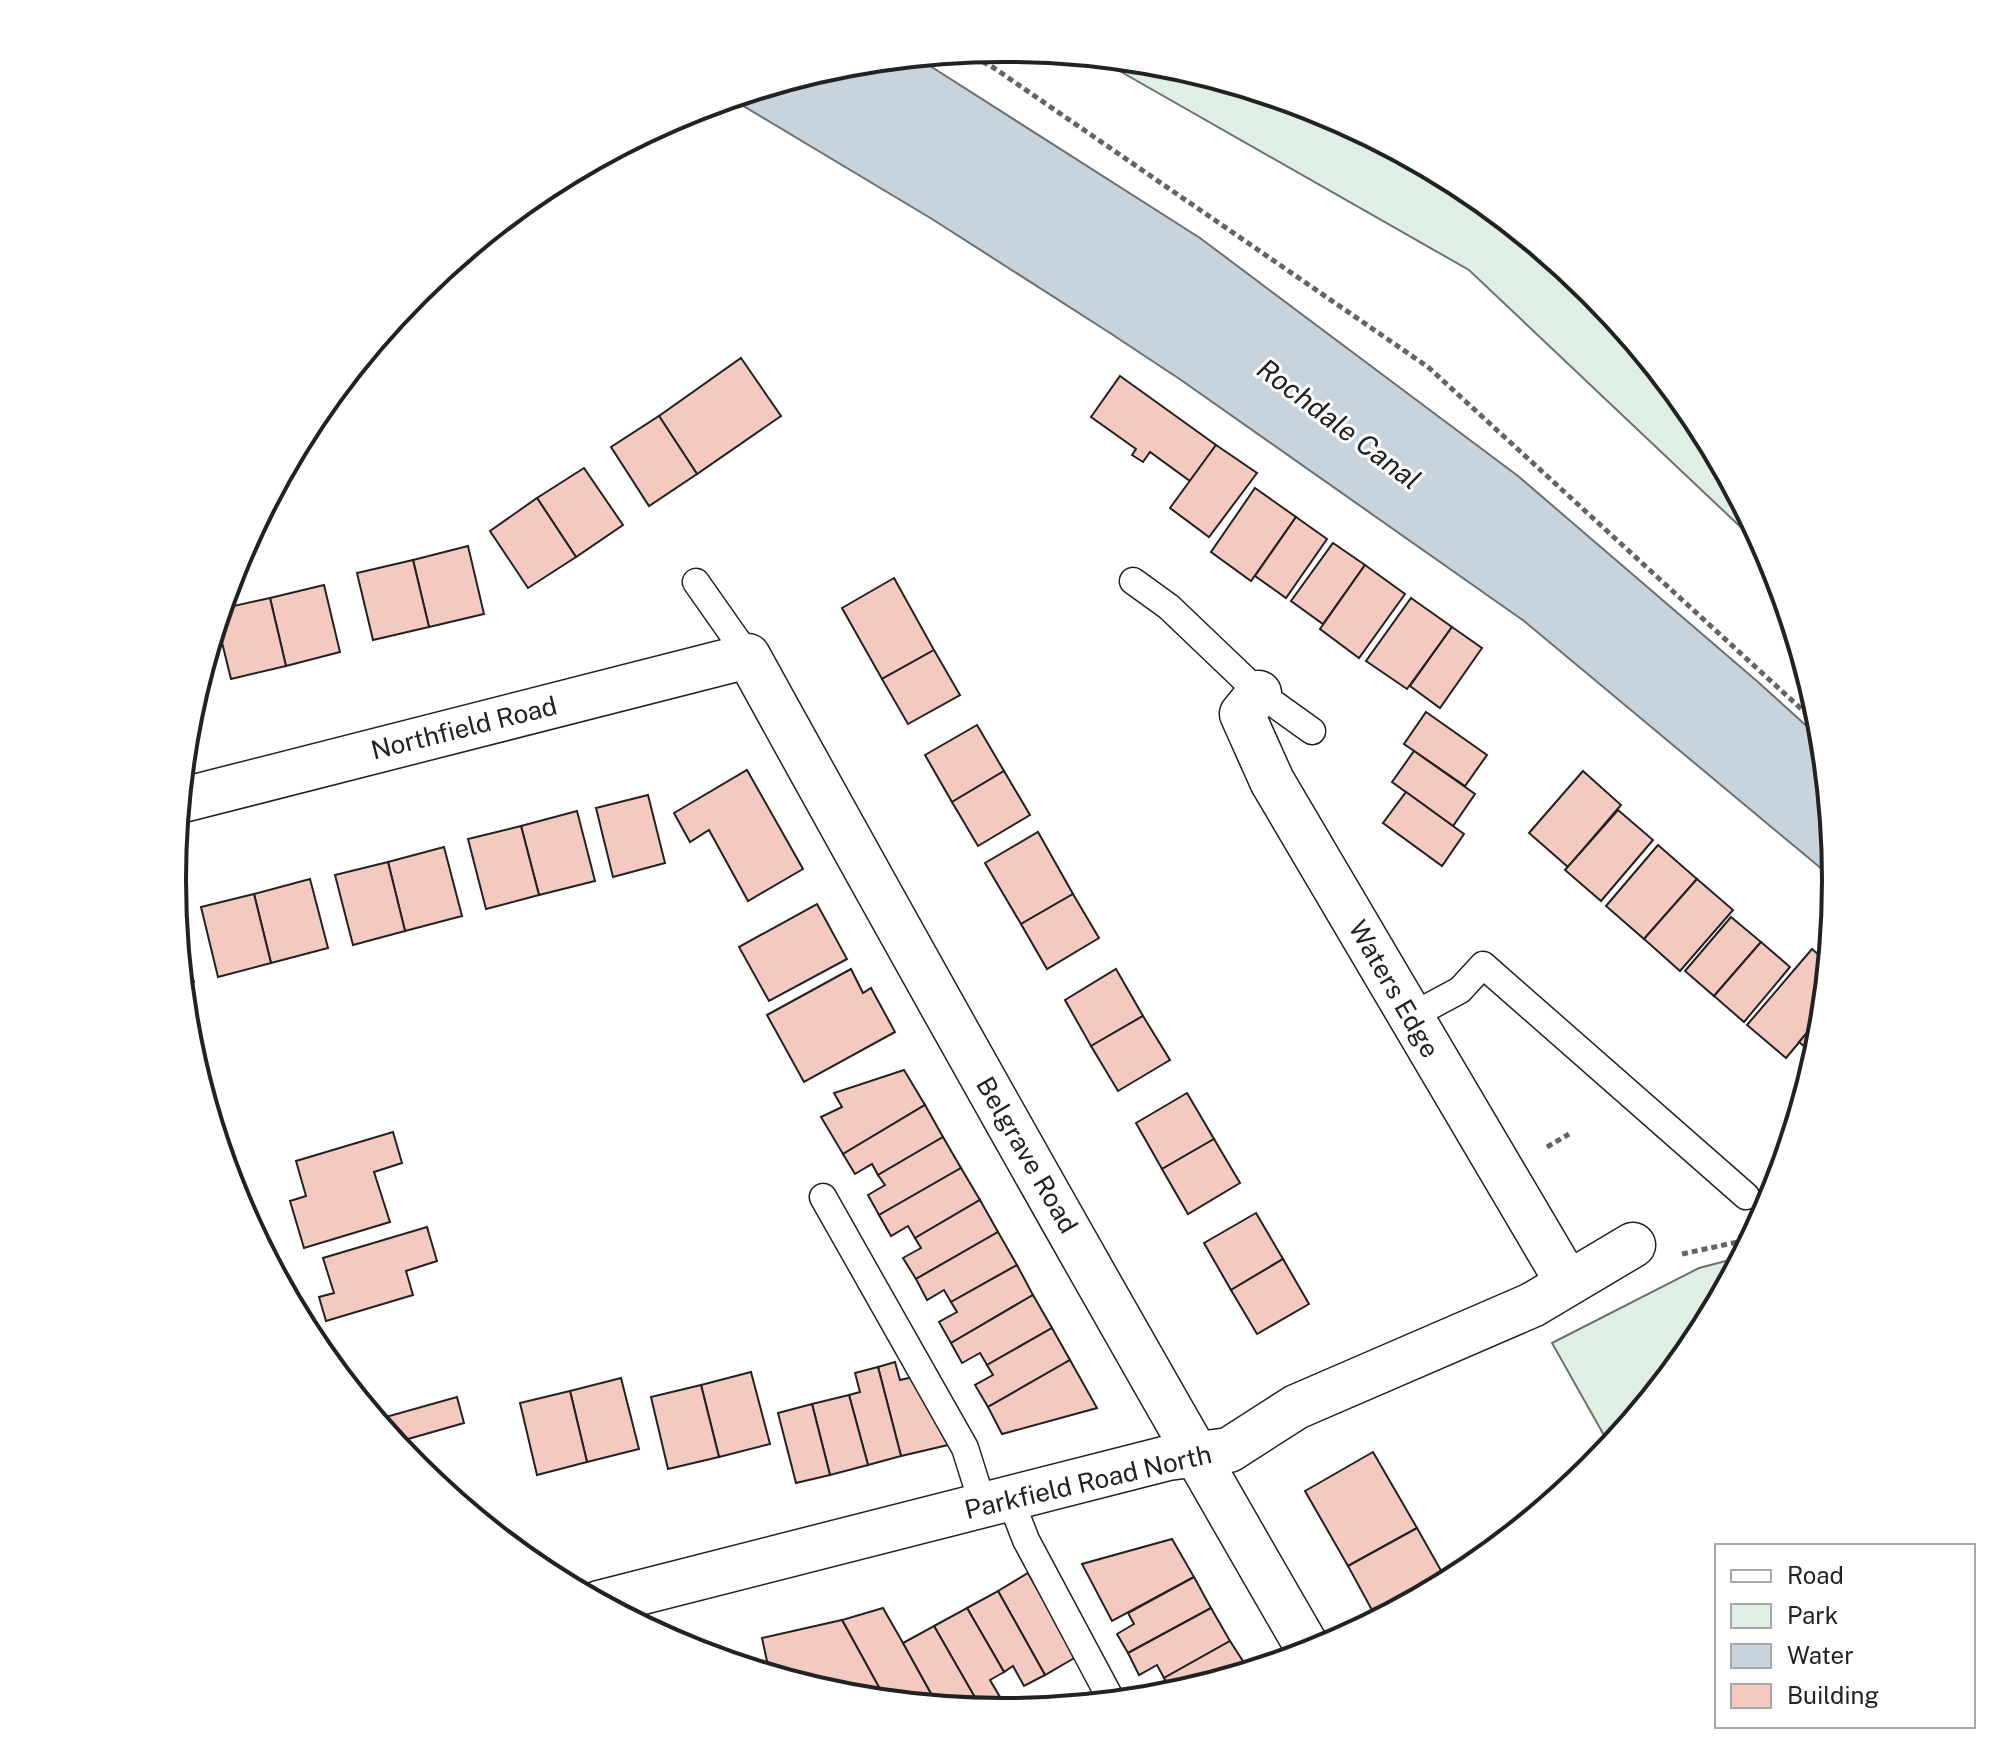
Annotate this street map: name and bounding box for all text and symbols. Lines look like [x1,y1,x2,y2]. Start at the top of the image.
water label: Rochdale Canal [1251,351,1428,496]
street label: Northfield Road [368,689,560,766]
street label: Waters Edge [1343,915,1446,1063]
street label: Belgrave Road [970,1071,1085,1239]
street label: Parkfield Road North [961,1438,1214,1525]
legend [1715,1544,1975,1728]
text: Road [1787,1561,1844,1589]
text: Park [1787,1601,1838,1629]
text: Water [1787,1641,1854,1669]
text: Building [1787,1681,1879,1709]

